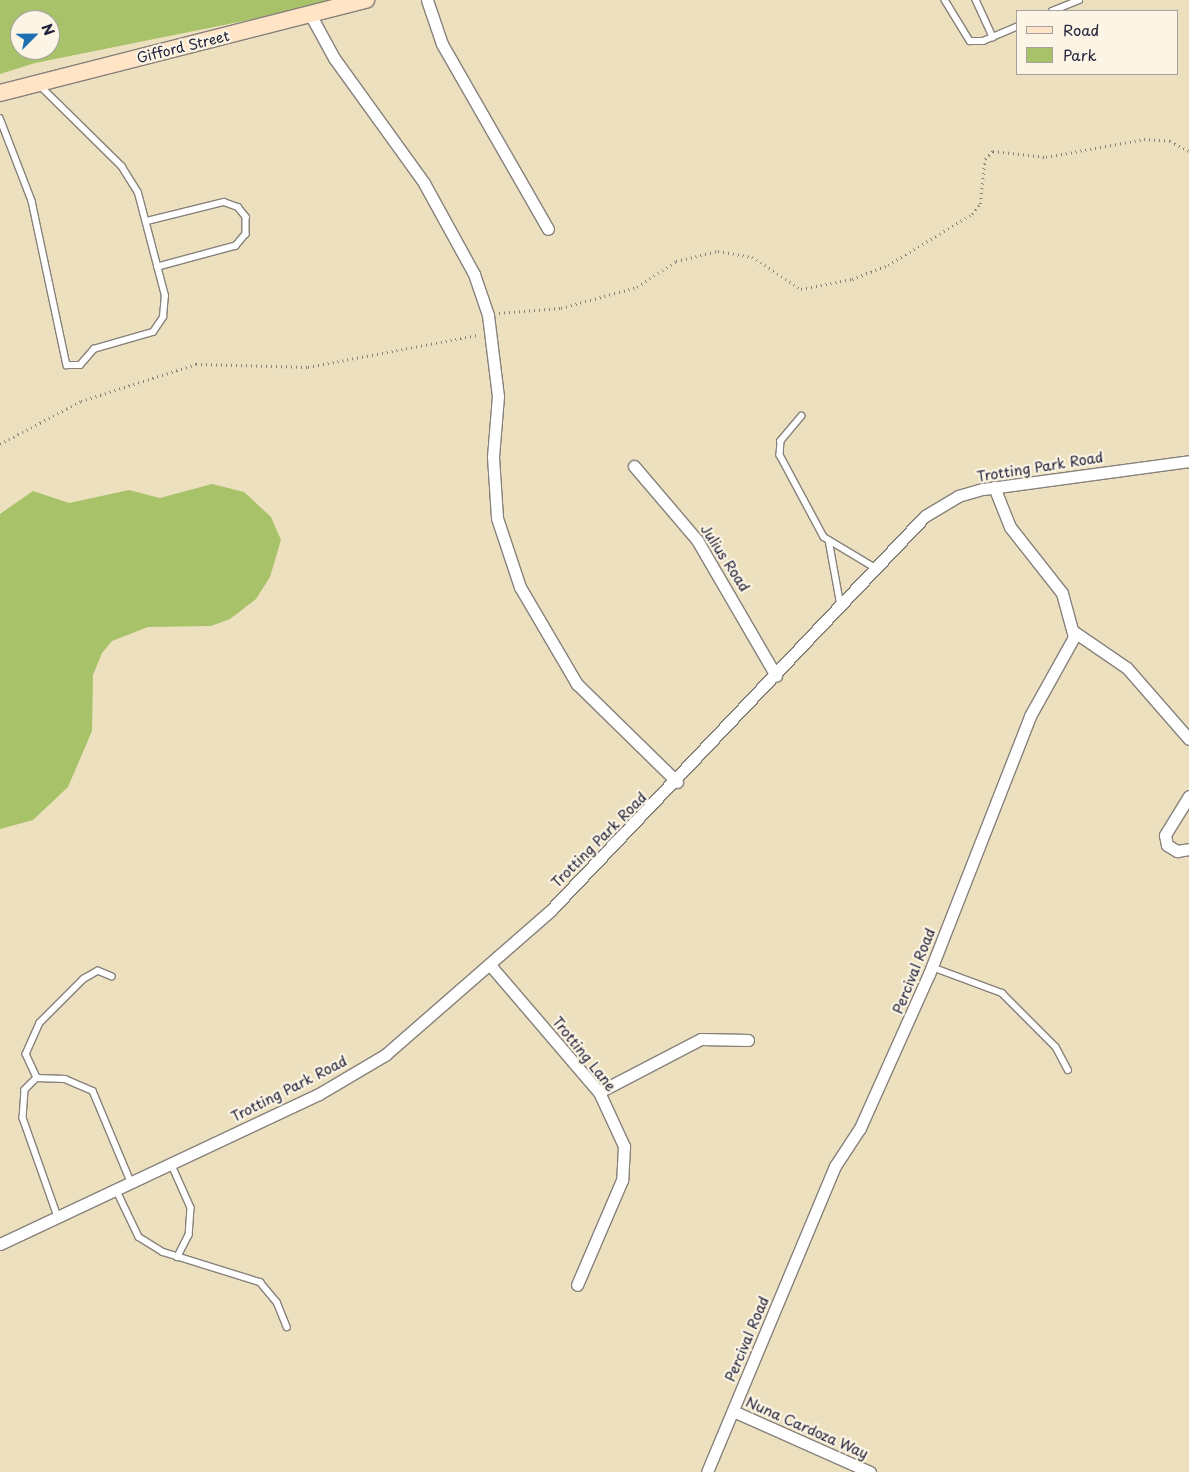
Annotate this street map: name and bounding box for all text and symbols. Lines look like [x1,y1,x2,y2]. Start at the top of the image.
north arrow [10,10,60,60]
legend [1016,10,1179,75]
text: Road [1063,18,1099,41]
text: N [37,20,60,39]
street label: Gifford Street [135,27,231,67]
text: Park [1063,43,1097,66]
street label: Trotting Park Road [976,449,1104,485]
street label: Julius Road [697,521,753,595]
street label: Trotting Park Road [548,789,650,891]
street label: Percival Road [889,925,939,1017]
street label: Trotting Lane [549,1013,619,1095]
street label: Trotting Park Road [228,1053,350,1125]
street label: Percival Road [721,1293,773,1385]
street label: Nuna Cardoza Way [743,1393,871,1463]

